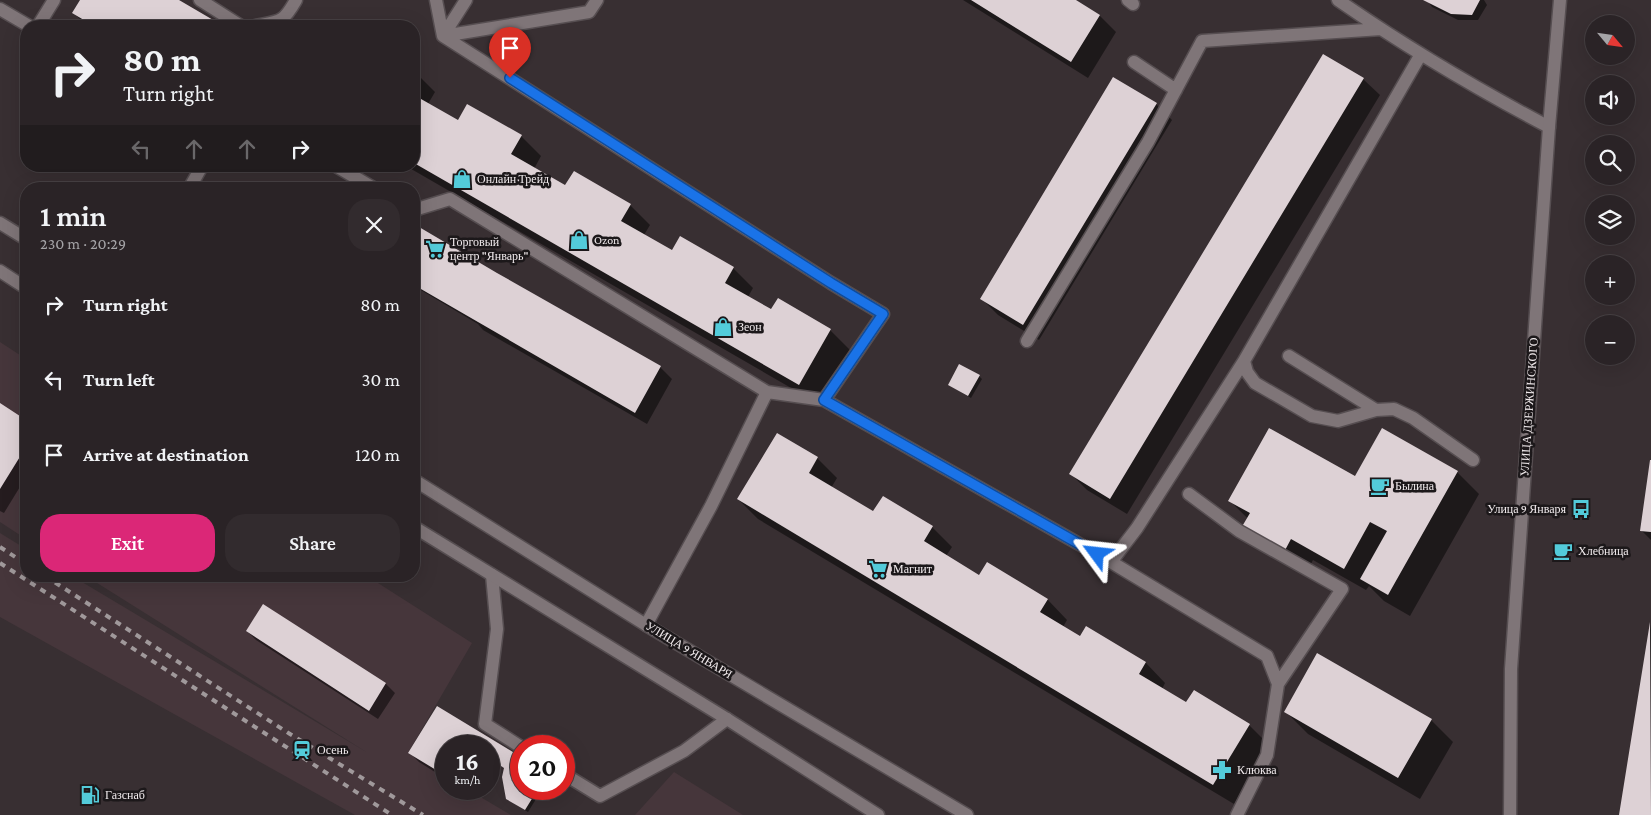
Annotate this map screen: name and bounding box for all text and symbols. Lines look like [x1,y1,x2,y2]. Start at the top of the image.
north arrow [1585,15,1635,65]
map controls [1585,15,1635,365]
pin [489,27,531,78]
icon: arrive [496,34,524,62]
icon: right [40,40,105,105]
text: 80 m [123,40,201,79]
button: sound [1585,75,1635,125]
text: Turn right [123,81,214,106]
icon: left [127,135,155,163]
icon: ahead [180,135,208,163]
icon: ahead [233,135,261,163]
icon: right [286,135,314,163]
button: search [1585,135,1635,185]
shop icon: Онлайн Трейд [451,168,473,190]
place label: Онлайн Трейд [477,172,549,186]
button: layers [1585,195,1635,245]
text: 1 min [40,199,107,232]
button: close [348,199,400,251]
shop icon: Ozon [568,229,590,251]
place label: Ozon [594,233,620,247]
text: 230 m · 20:29 [40,235,126,252]
place label: Торговый центр "Январь" [450,235,528,263]
supermarket icon: Торговый центр "Январь" [424,238,446,260]
button: + [1585,255,1635,305]
icon: right [40,291,68,319]
text: Turn right [83,294,168,315]
text: 80 m [360,294,400,315]
button: − [1585,315,1635,365]
shop icon: Зеон [712,316,734,338]
place label: Зеон [738,320,762,334]
street label: УЛИЦА ДЗЕРЖИНСКОГО [1517,337,1541,477]
icon: left [40,366,68,394]
text: Turn left [83,369,155,390]
text: 30 m [361,369,400,390]
icon: arrive [40,441,68,469]
text: Arrive at destination [83,444,249,465]
text: 120 m [355,444,400,465]
cafe icon: Былина [1369,475,1391,497]
place label: Былина [1395,479,1435,493]
bus stop icon: Улица 9 Января [1570,498,1592,520]
place label: Улица 9 Января [1487,502,1566,516]
button: Exit [40,514,215,572]
button: Share [225,514,400,572]
position arrow [1070,527,1122,579]
cafe icon: Хлебница [1552,540,1574,562]
place label: Хлебница [1578,544,1629,558]
supermarket icon: Магнит [867,558,889,580]
place label: Магнит [893,562,933,576]
street label: УЛИЦА 9 ЯНВАРЯ [643,619,735,681]
speed limit sign: 20 [510,735,575,800]
station icon: Осень [291,739,313,761]
place label: Осень [317,743,349,757]
text: 16 [456,748,479,775]
pharmacy icon: Клюква [1211,759,1233,781]
place label: Клюква [1237,763,1277,777]
text: km/h [455,773,480,787]
fuel station icon: Газснаб [79,784,101,806]
place label: Газснаб [105,788,145,802]

